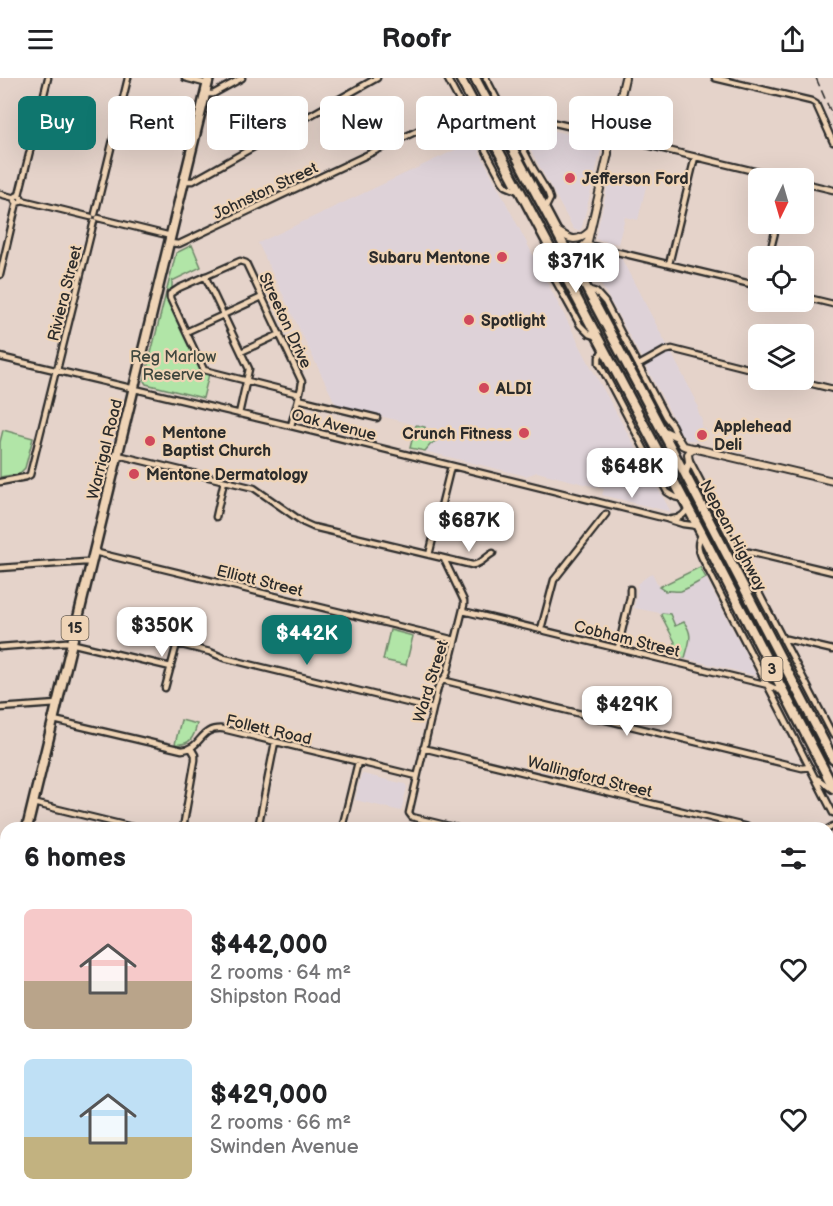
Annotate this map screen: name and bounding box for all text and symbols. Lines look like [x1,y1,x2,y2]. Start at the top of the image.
icon: menu [24,23,57,56]
text: Roofr [382,23,451,55]
icon: share [776,23,809,56]
chip: Buy [18,96,96,150]
chip: Rent [108,96,195,150]
chip: Filters [207,96,308,150]
chip: New [320,96,404,150]
chip: Apartment [416,96,557,150]
chip: House [569,96,673,150]
street label: Johnston Street [210,159,321,224]
north arrow [748,168,814,234]
map controls [748,168,814,390]
place label: Jefferson Ford [582,170,689,189]
marker: Jefferson Ford [563,171,577,185]
street label: Riviera Street [44,243,87,343]
pin: $371K [534,243,618,294]
button: locate [748,246,814,312]
place label: Subaru Mentone [369,249,490,268]
marker: Subaru Mentone [495,250,509,264]
text: $371K [547,250,605,274]
street label: Streeton Drive [254,270,315,372]
place label: Spotlight [481,312,546,331]
marker: Spotlight [462,313,476,327]
button: layers [748,324,814,390]
park label: Reg Marlow Reserve [130,348,216,385]
place label: ALDI [495,380,532,399]
marker: ALDI [477,381,491,395]
street label: Warrigal Road [84,397,127,502]
street label: Oak Avenue [289,406,379,445]
place label: Applehead Deli [713,418,792,455]
place label: Mentone Baptist Church [162,424,271,461]
place label: Crunch Fitness [402,425,512,444]
marker: Crunch Fitness [517,426,531,440]
marker: Applehead Deli [695,428,709,442]
marker: Mentone Baptist Church [143,434,157,448]
pin: $648K [590,448,674,499]
text: $648K [601,455,663,479]
place label: Mentone Dermatology [146,466,309,485]
marker: Mentone Dermatology [127,467,141,481]
street label: Nepean Highway [695,477,770,595]
pin: $687K [427,502,511,553]
text: $687K [438,509,500,533]
street label: Elliott Street [215,562,305,601]
pin: $350K [120,607,204,658]
text: $350K [131,614,193,638]
pin: $442K [265,615,349,666]
road number: 15 [62,616,88,640]
street label: Cobham Street [572,617,682,662]
text: $442K [276,622,338,646]
street label: Ward Street [410,638,453,725]
road number: 3 [762,657,782,681]
pin: $429K [585,686,669,737]
text: $429K [596,693,658,717]
street label: Follett Road [224,711,313,750]
street label: Wallingford Street [525,753,654,802]
icon: filters [777,842,810,875]
text: 6 homes [24,843,126,874]
text: $442,000 [210,930,328,961]
icon: home [72,933,144,1005]
icon: heart [777,953,810,986]
text: 2 rooms · 64 m² [210,961,351,985]
text: Shipston Road [210,985,341,1009]
text: $429,000 [210,1080,328,1111]
icon: home [72,1083,144,1155]
icon: heart [777,1103,810,1136]
text: 2 rooms · 66 m² [210,1111,351,1135]
text: Swinden Avenue [210,1135,359,1159]

